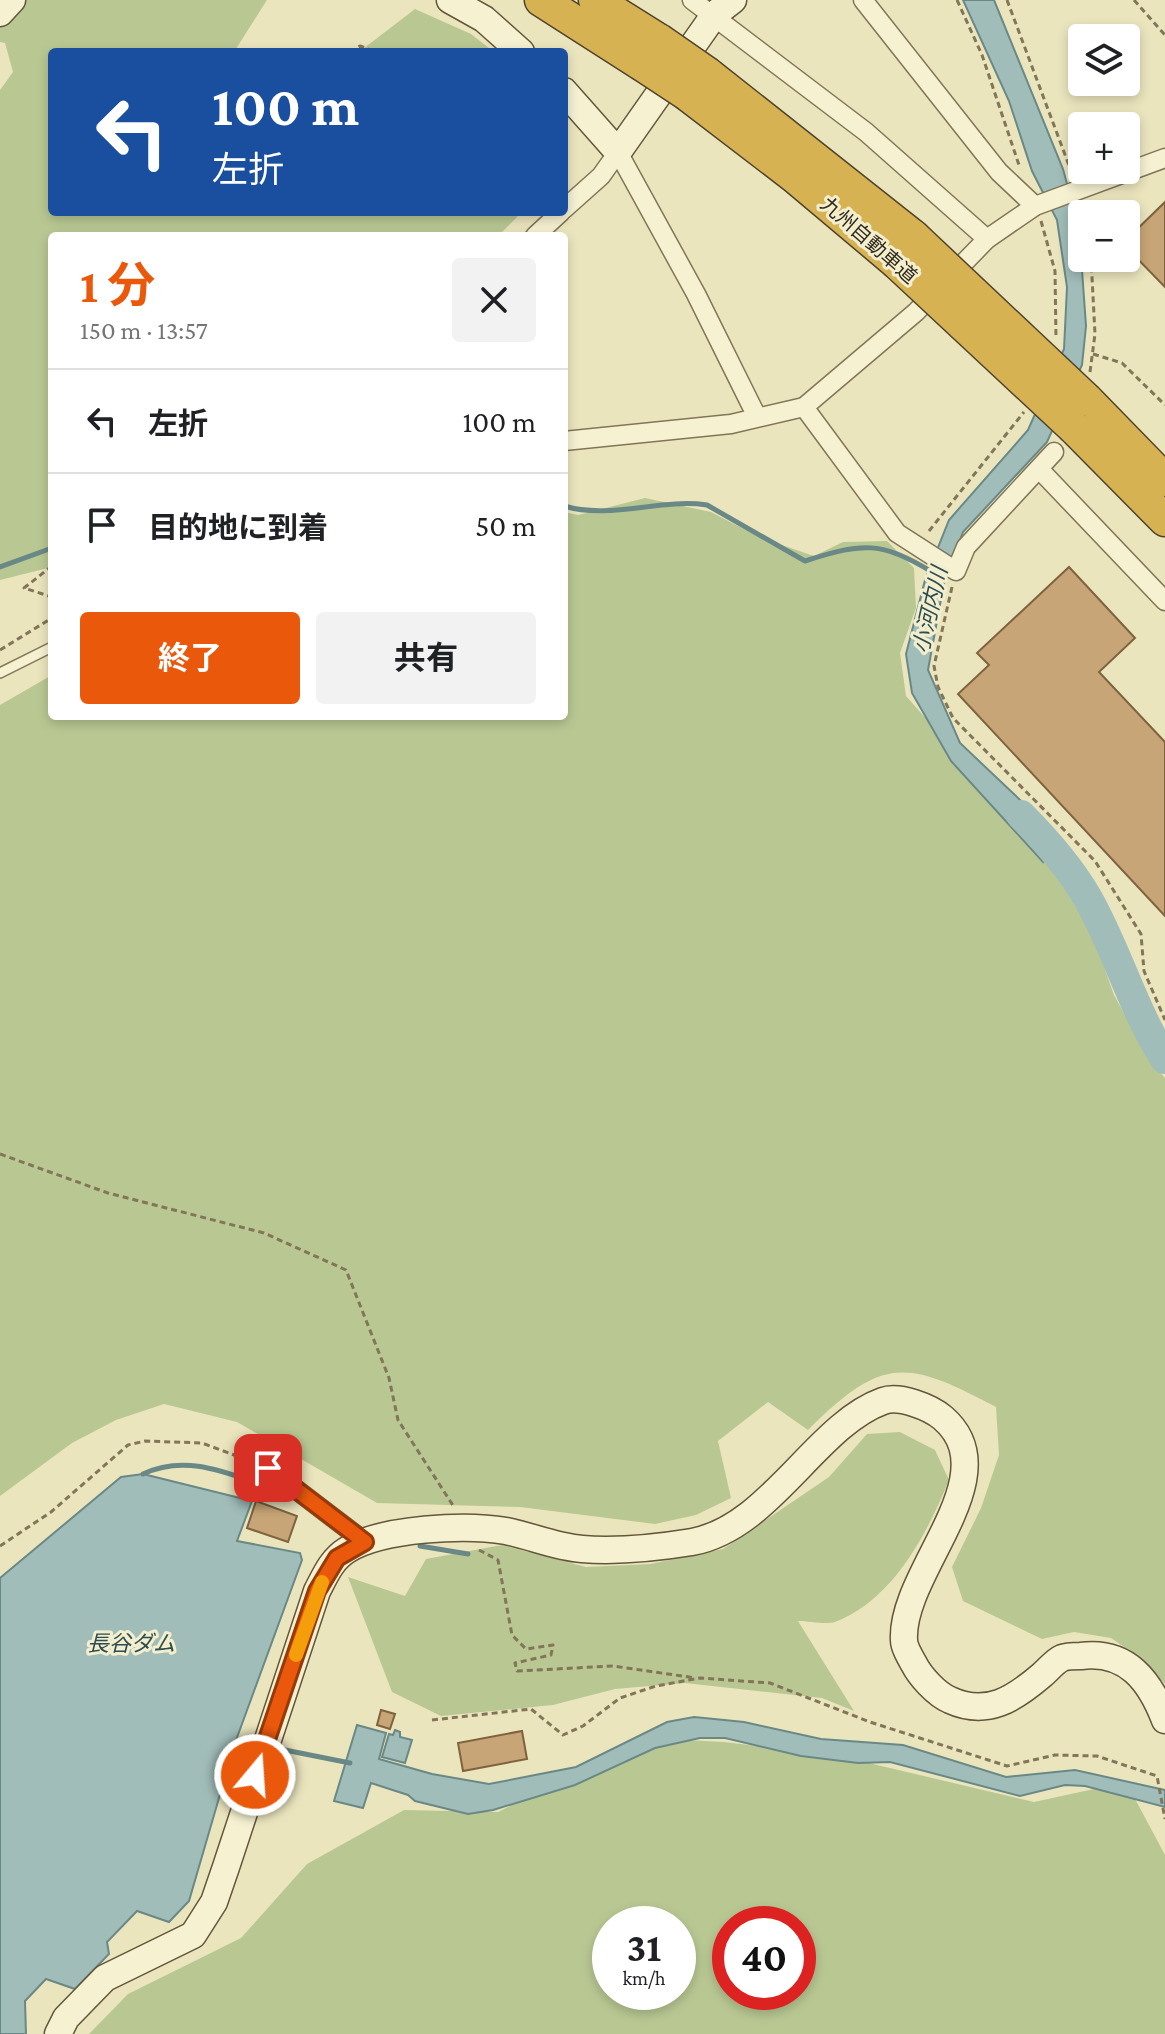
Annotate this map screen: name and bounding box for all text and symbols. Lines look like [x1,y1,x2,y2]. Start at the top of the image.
map controls [1068,24,1140,272]
button: layers [1068,24,1140,96]
text: 100 m [212,75,359,137]
icon: left [80,80,184,184]
button: + [1068,112,1140,184]
text: 左折 [212,150,284,190]
street label: 九州自動車道 [817,192,921,288]
button: − [1068,200,1140,272]
button: close [452,258,536,342]
text: 1 分 [80,259,155,312]
text: 150 m · 13:57 [80,316,208,345]
icon: left [80,399,124,443]
text: 100 m [462,405,536,438]
text: 左折 [148,407,208,440]
icon: arrive [80,503,124,547]
text: 50 m [475,509,536,542]
text: 目的地に到着 [148,511,328,544]
water label: 小河内川 [908,562,953,656]
button: 終了 [80,612,300,704]
button: 共有 [316,612,536,704]
pin [234,1434,302,1502]
icon: arrive [246,1446,290,1490]
water label: 長谷ダム [87,1631,175,1656]
position arrow [213,1733,297,1817]
speed limit sign: 40 [712,1906,816,2010]
text: 31 [627,1925,661,1970]
text: km/h [622,1967,666,1989]

